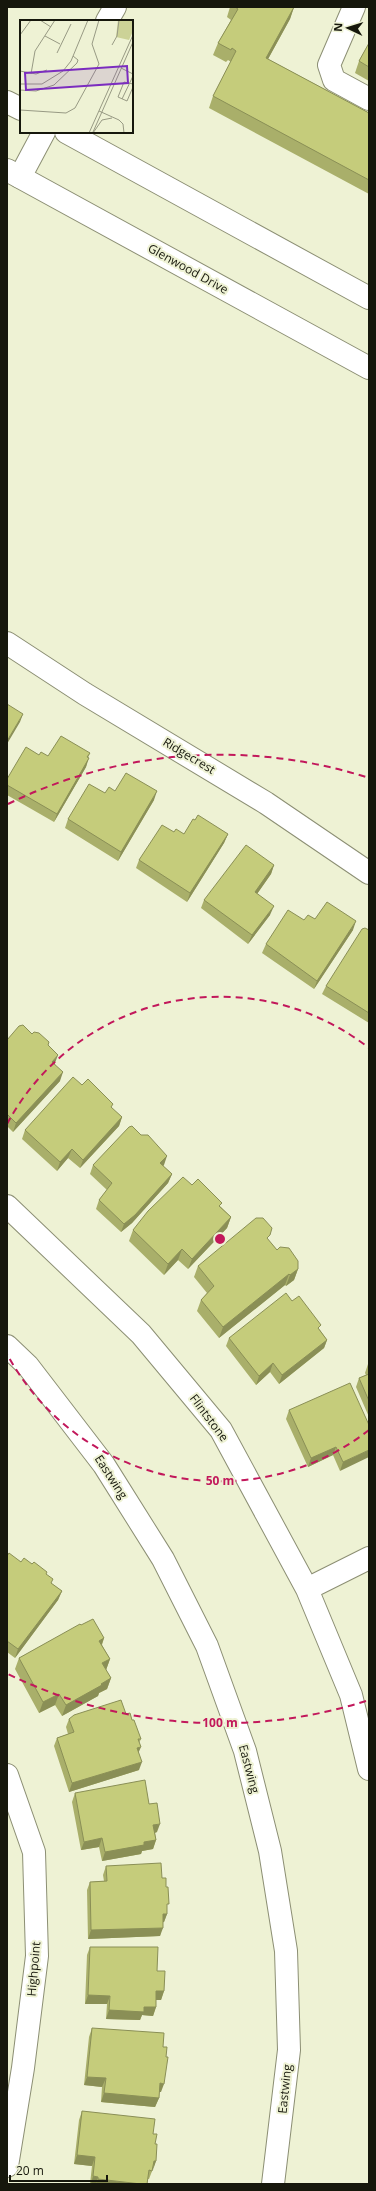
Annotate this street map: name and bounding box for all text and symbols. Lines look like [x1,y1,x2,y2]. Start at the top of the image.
north arrow [328,8,368,48]
inset map [20,20,133,133]
text: N [330,22,345,32]
street label: Glenwood Drive [145,239,232,298]
street label: Ridgecrest [160,733,219,778]
centre of rings [213,1232,227,1246]
street label: Flintstone [186,1391,233,1445]
street label: Eastwing [91,1451,132,1503]
text: 50 m [206,1472,234,1489]
text: 100 m [202,1714,238,1731]
street label: Eastwing [235,1743,264,1795]
street label: Highpoint [23,1941,44,1997]
street label: Eastwing [273,2063,296,2114]
scale bar [10,2157,107,2183]
text: 20 m [16,2162,44,2179]

